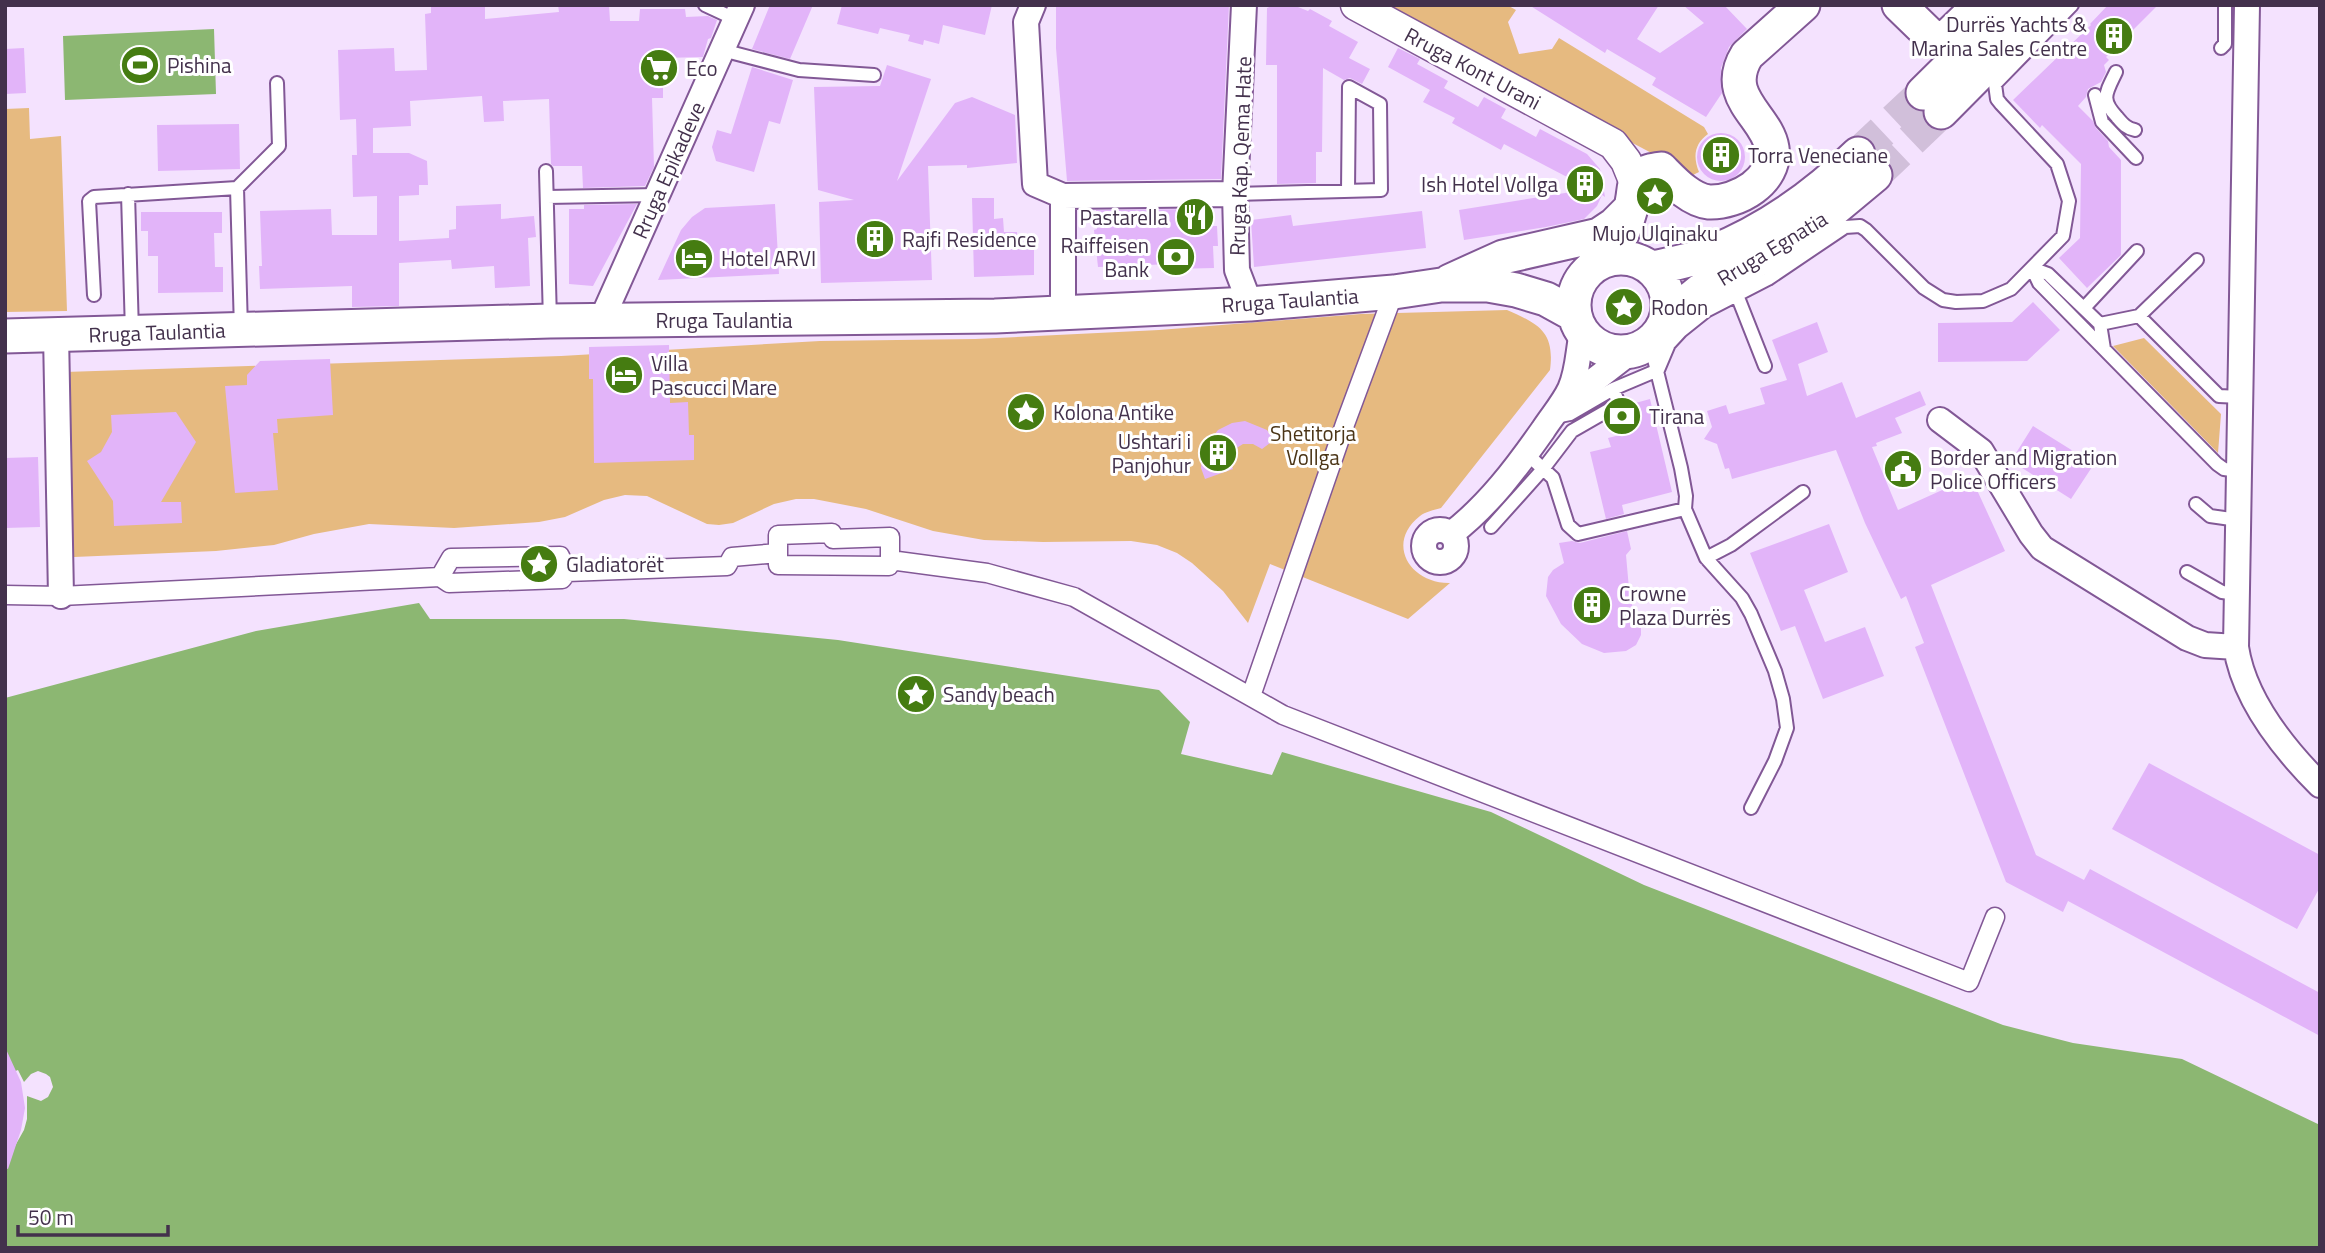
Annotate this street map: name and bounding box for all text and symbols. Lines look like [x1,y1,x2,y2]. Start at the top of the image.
place label: Durrës Yachts & Marina Sales Centre [1911,8,2088,64]
building icon: Durrës Yachts & Marina Sales Centre [2093,15,2135,57]
street label: Rruga Kont Urani [1399,19,1547,117]
sports icon: Pishina [119,44,161,86]
supermarket icon: Eco [638,47,680,89]
place label: Pishina [167,49,232,81]
place label: Eco [686,52,718,84]
street label: Rruga Kap. Qema Hate [1221,56,1259,256]
street label: Rruga Epikadeve [623,96,713,244]
building icon: Torra Veneciane [1700,134,1742,176]
place label: Torra Veneciane [1748,139,1888,171]
building icon: Ish Hotel Vollga [1564,163,1606,205]
place label: Ish Hotel Vollga [1421,168,1558,200]
place icon: Mujo Ulqinaku [1634,175,1676,217]
restaurant icon: Pastarella [1174,196,1216,238]
place label: Pastarella [1080,201,1168,233]
street label: Rruga Egnatia [1711,202,1834,294]
place label: Mujo Ulqinaku [1592,217,1718,249]
building icon: Rajfi Residence [854,218,896,260]
place label: Rajfi Residence [902,223,1037,255]
place label: Raiffeisen Bank [1060,229,1149,285]
bank icon: Raiffeisen Bank [1155,236,1197,278]
hotel icon: Hotel ARVI [673,237,715,279]
place label: Hotel ARVI [721,242,816,274]
street label: Rruga Taulantia [1220,279,1360,321]
place icon: Rodon [1603,286,1645,328]
place label: Rodon [1651,291,1708,323]
street label: Rruga Taulantia [655,304,793,336]
street label: Rruga Taulantia [88,314,227,350]
place label: Villa Pascucci Mare [651,347,777,403]
hotel icon: Villa Pascucci Mare [603,354,645,396]
place icon: Kolona Antike [1005,391,1047,433]
bank icon: Tirana [1601,395,1643,437]
place label: Kolona Antike [1053,396,1174,428]
place label: Tirana [1649,400,1705,432]
park label: Shetitorja Vollga [1270,417,1356,473]
place label: Ushtari i Panjohur [1111,425,1191,481]
building icon: Ushtari i Panjohur [1197,432,1239,474]
place label: Border and Migration Police Officers [1930,441,2117,497]
public building icon: Border and Migration Police Officers [1882,448,1924,490]
place icon: Gladiatorët [518,543,560,585]
place label: Gladiatorët [566,548,665,580]
place label: Crowne Plaza Durrës [1619,577,1731,633]
building icon: Crowne Plaza Durrës [1571,584,1613,626]
place icon: Sandy beach [895,673,937,715]
place label: Sandy beach [943,678,1055,710]
scale bar [18,1194,168,1238]
text: 50 m [28,1201,74,1233]

